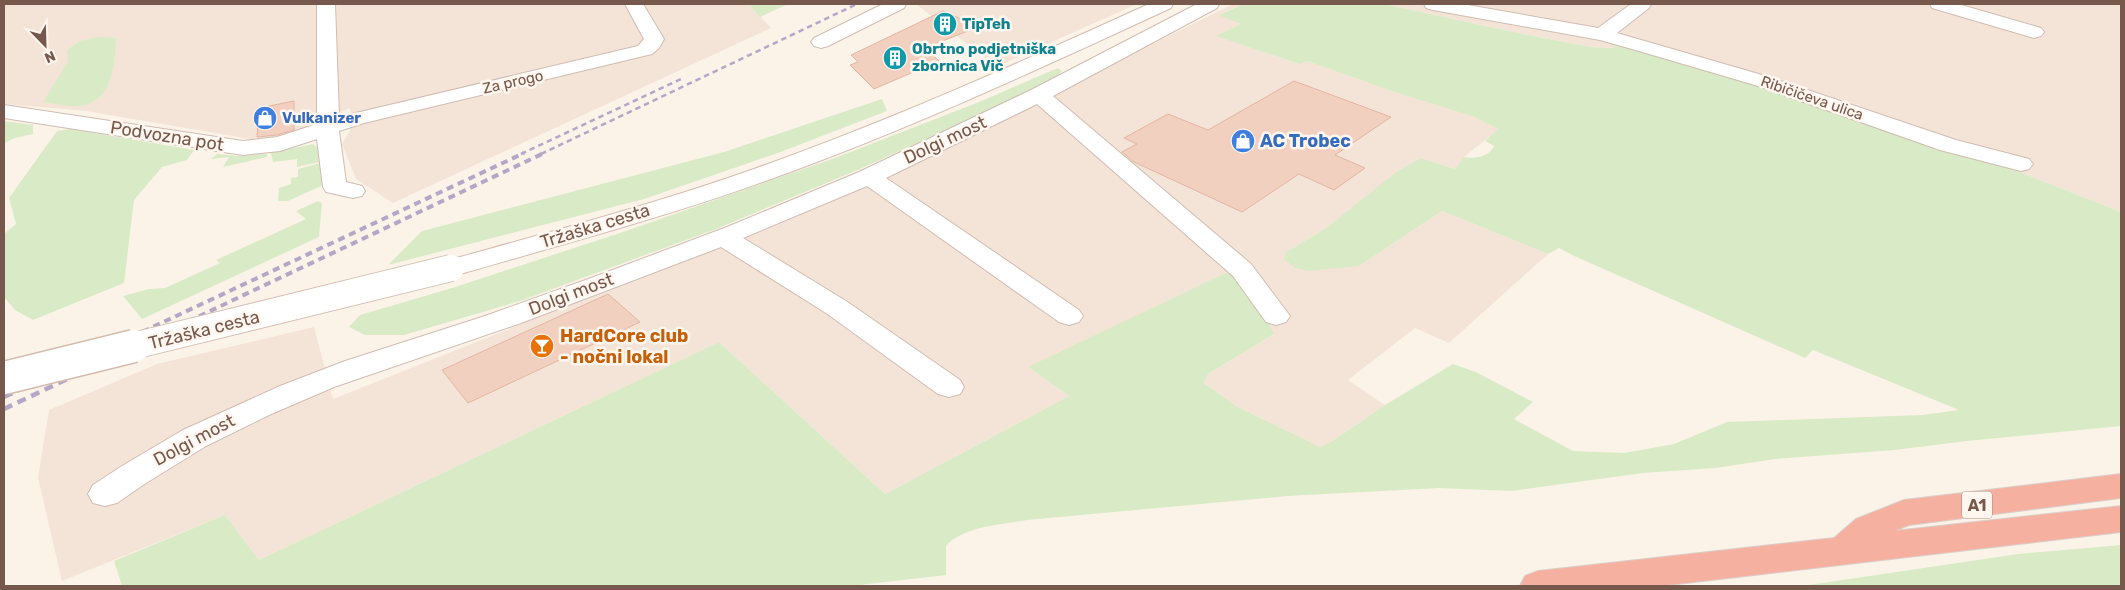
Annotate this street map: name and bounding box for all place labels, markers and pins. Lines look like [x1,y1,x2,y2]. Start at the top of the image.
building icon: TipTeh [932,11,958,37]
place label: TipTeh [962,15,1011,33]
place label: Obrtno podjetniška zbornica Vič [912,40,1056,75]
building icon: Obrtno podjetniška zbornica Vič [882,45,908,71]
shop icon: Vulkanizer [252,105,278,131]
place label: Vulkanizer [282,109,361,127]
shop icon: AC Trobec [1230,128,1256,154]
place label: AC Trobec [1260,130,1351,152]
place label: HardCore club - nočni lokal [560,325,688,368]
bar icon: HardCore club - nočni lokal [529,333,555,359]

